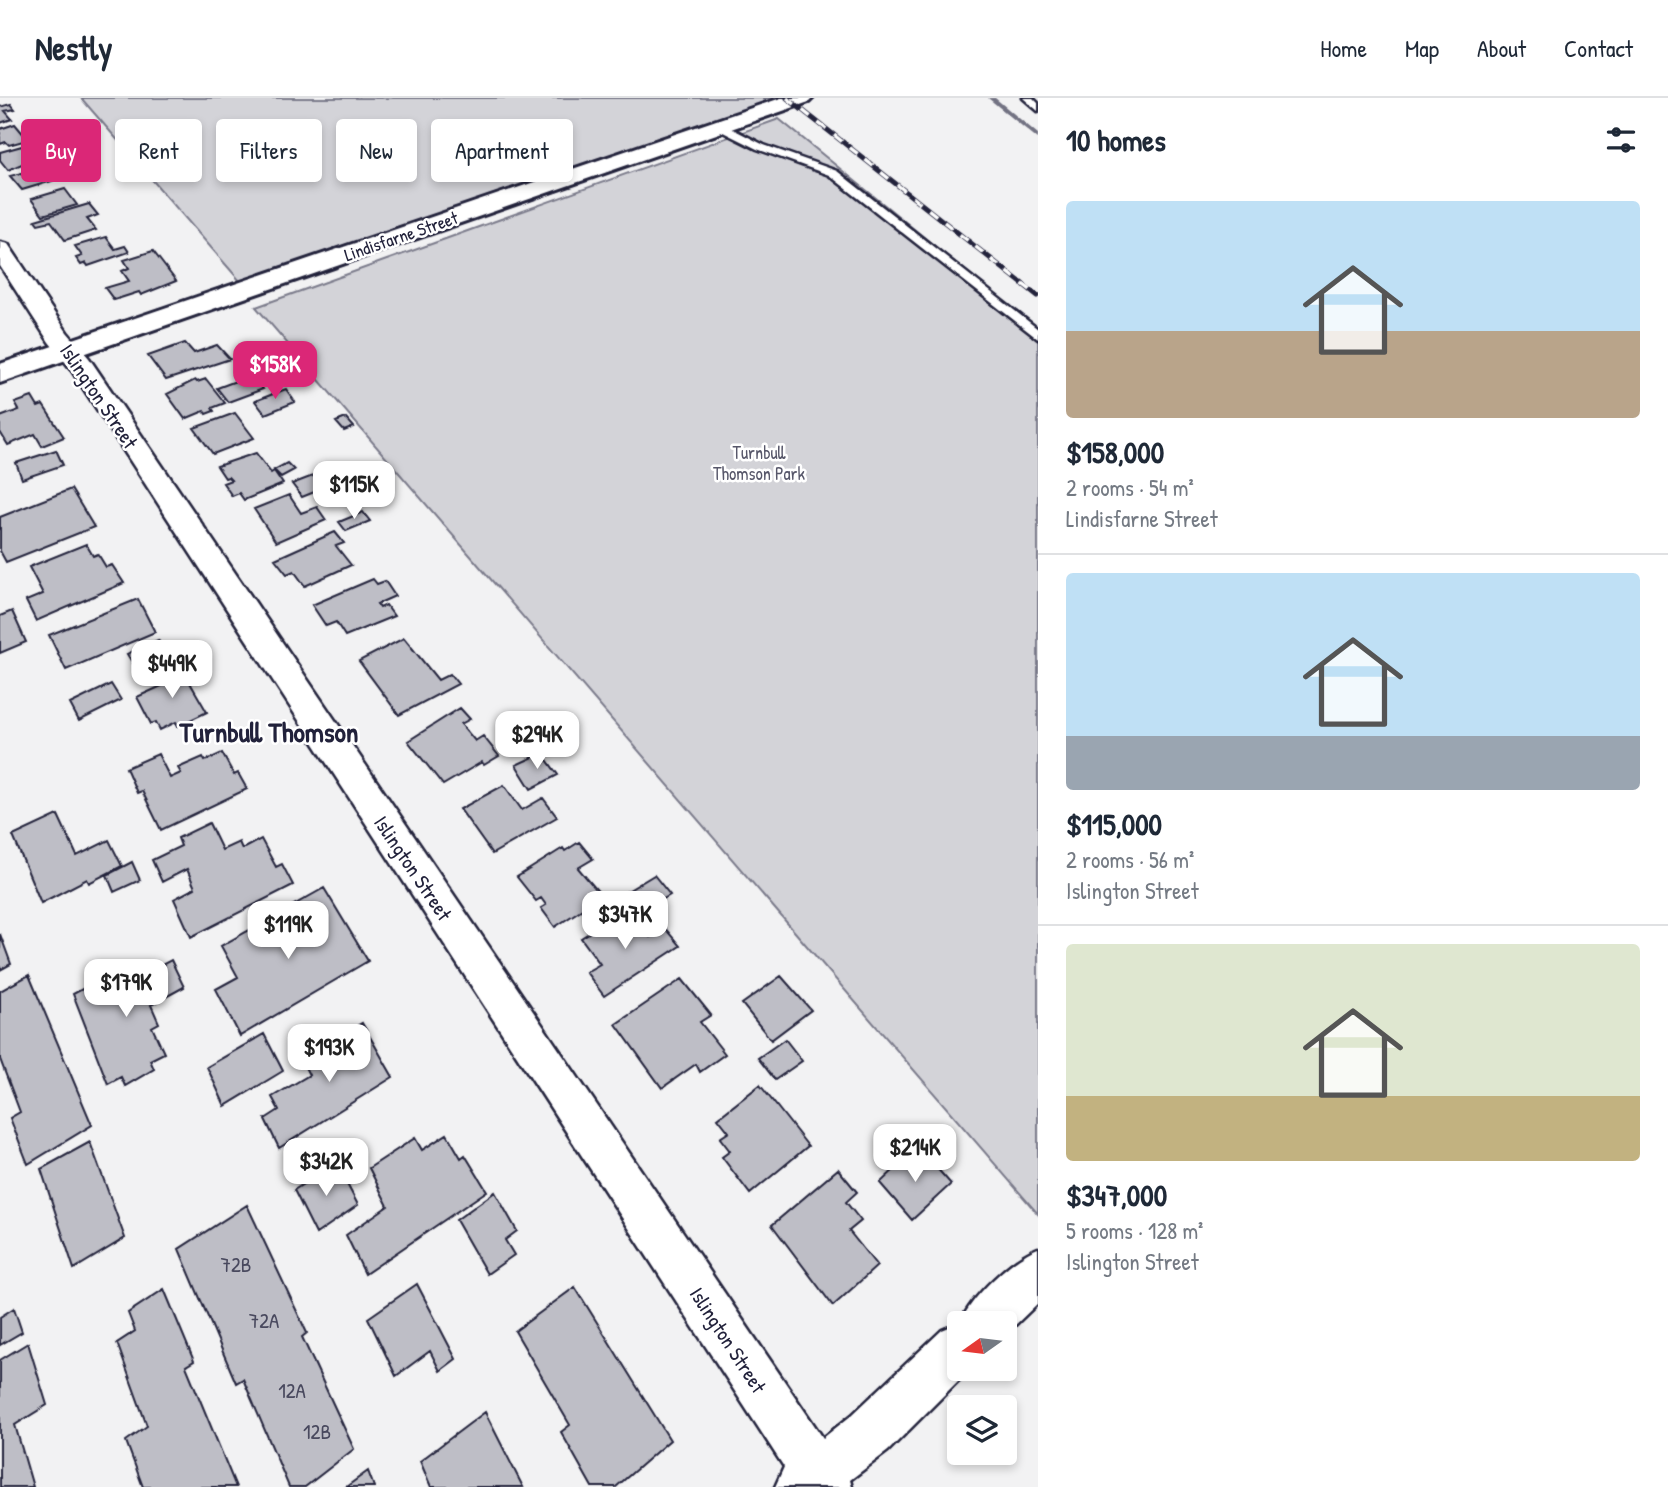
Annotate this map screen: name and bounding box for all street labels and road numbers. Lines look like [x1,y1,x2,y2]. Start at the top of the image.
street label: Lindisfarne Street [341,205,462,267]
street label: Islington Street [53,338,145,455]
street label: Islington Street [367,810,459,927]
street label: Islington Street [683,1281,774,1399]

